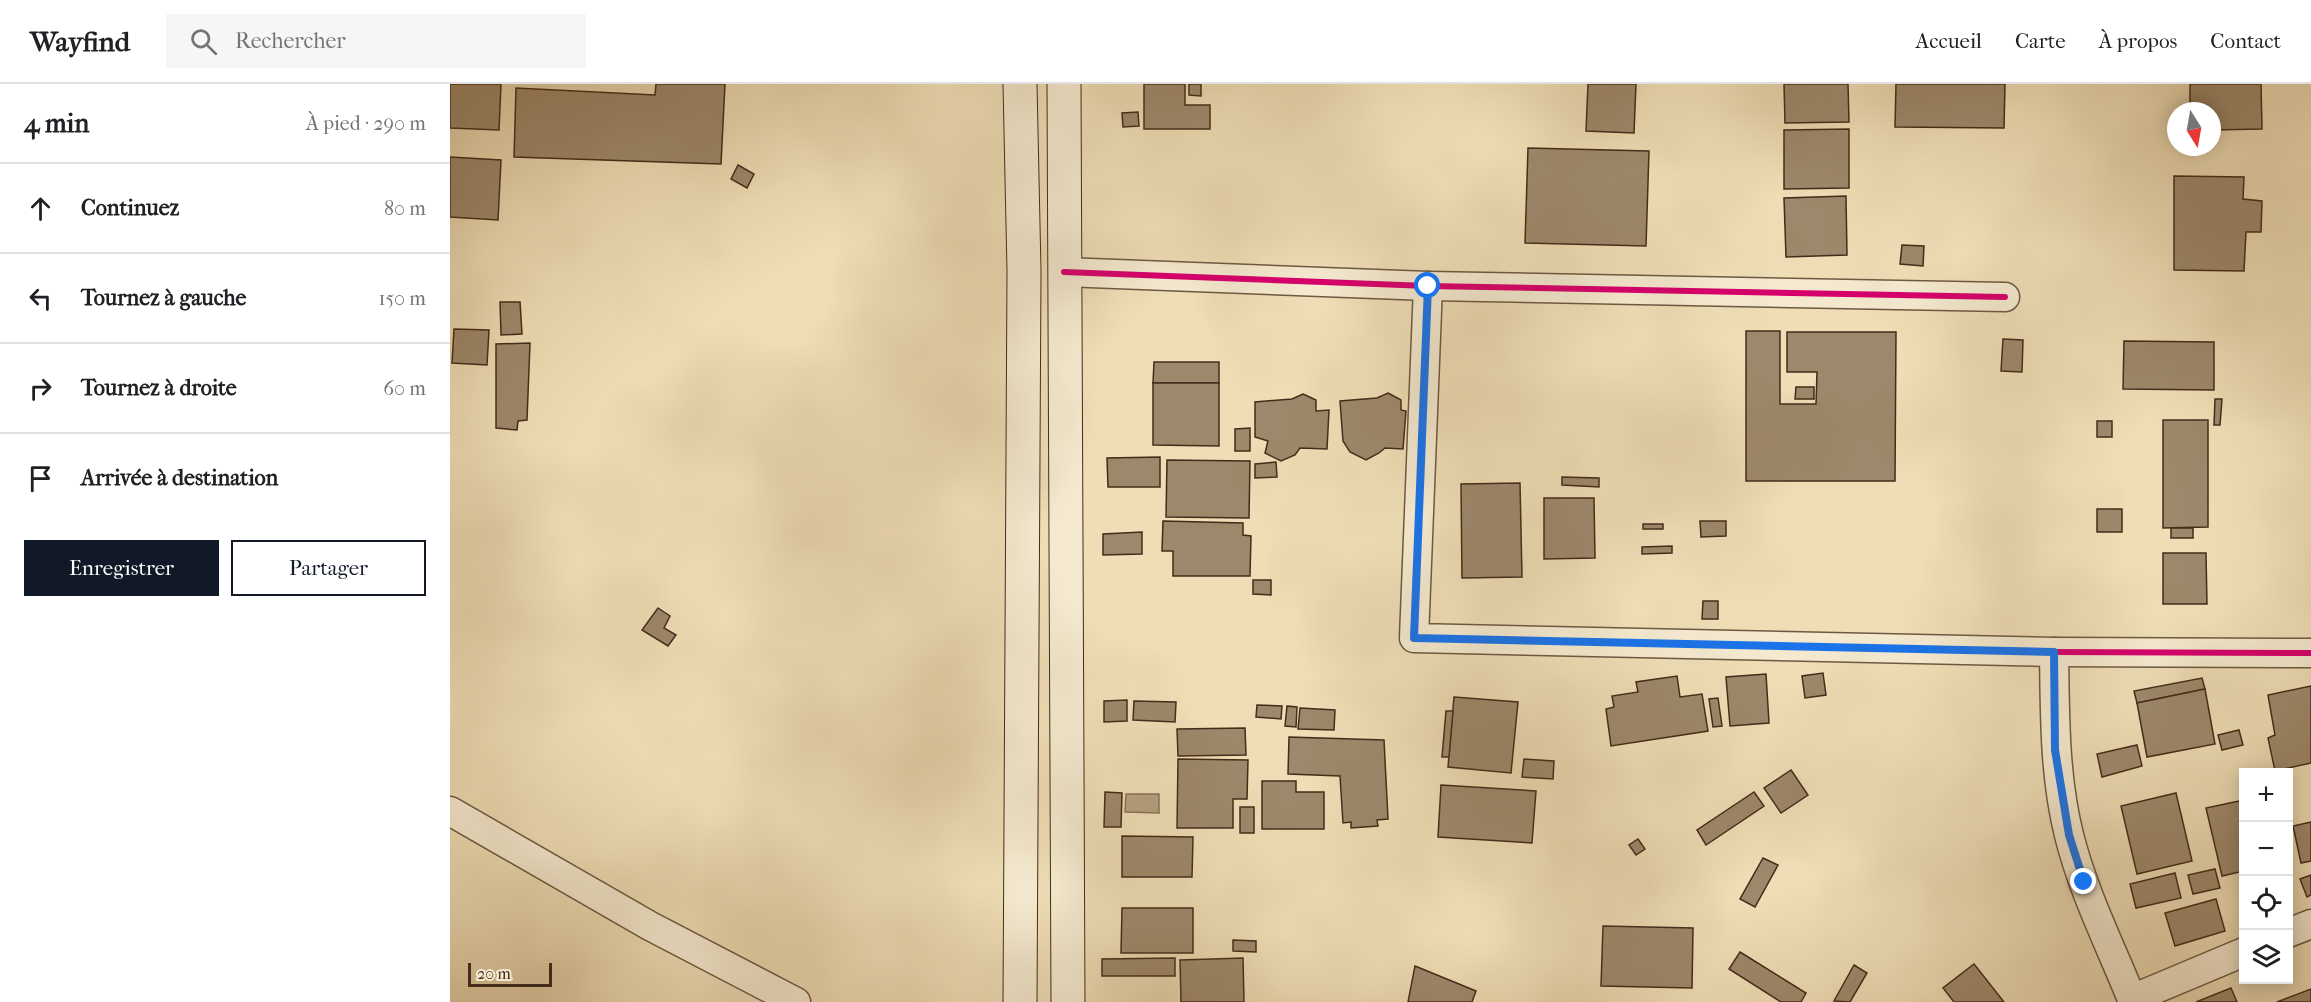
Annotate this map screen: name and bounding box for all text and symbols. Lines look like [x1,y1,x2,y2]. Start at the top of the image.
search box [166,14,586,68]
text: Wayfind [30,25,130,58]
icon: search [187,25,220,58]
text: Rechercher [235,28,346,54]
text: Accueil [1916,29,1982,53]
text: Carte [2015,29,2066,53]
text: À propos [2099,29,2177,53]
text: Contact [2210,29,2281,53]
north arrow [2167,102,2221,156]
text: 4 min [24,108,89,139]
text: À pied · 290 m [306,112,426,135]
icon: ahead [24,192,57,225]
text: Continuez [81,195,179,221]
text: 80 m [384,197,426,220]
route start [1414,272,1440,298]
icon: left [24,282,57,315]
text: Tournez à gauche [81,285,246,311]
text: 150 m [378,287,426,310]
icon: right [24,372,57,405]
text: Tournez à droite [81,375,237,401]
text: 60 m [383,377,426,400]
icon: arrive [24,462,57,495]
text: Arrivée à destination [81,465,278,491]
button: Enregistrer [24,540,219,596]
button: Partager [231,540,426,596]
map controls [2239,768,2293,984]
button: + [2239,768,2293,822]
button: − [2239,822,2293,876]
route end [2070,868,2096,894]
button: locate [2239,876,2293,930]
button: layers [2239,930,2293,984]
scale bar [468,960,552,988]
text: 20 m [477,964,511,983]

